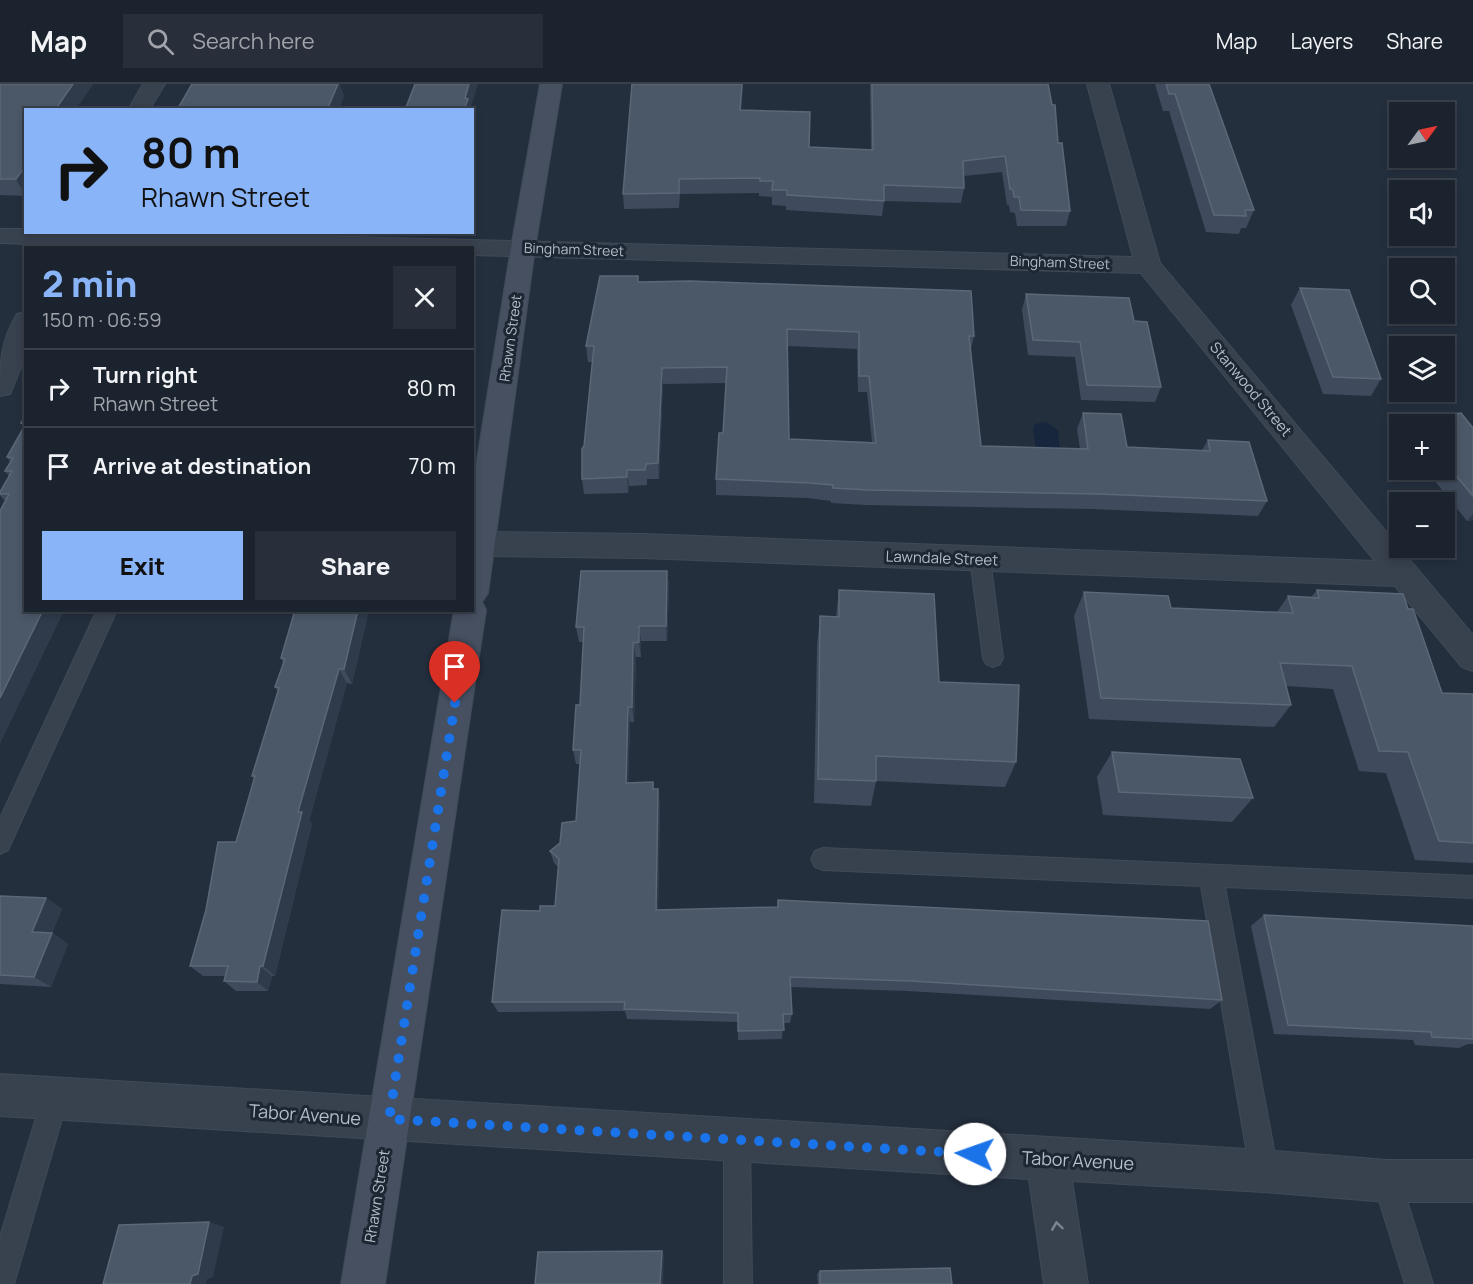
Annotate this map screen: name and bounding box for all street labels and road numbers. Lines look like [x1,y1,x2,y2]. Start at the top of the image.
street label: Bingham Street [524,238,625,260]
street label: Bingham Street [1010,251,1111,273]
street label: Rhawn Street [494,293,526,383]
street label: Stanwood Street [1205,337,1297,441]
street label: Lawndale Street [885,546,999,570]
street label: Tabor Avenue [248,1098,362,1130]
street label: Tabor Avenue [1021,1145,1135,1175]
street label: Rhawn Street [359,1148,395,1244]

